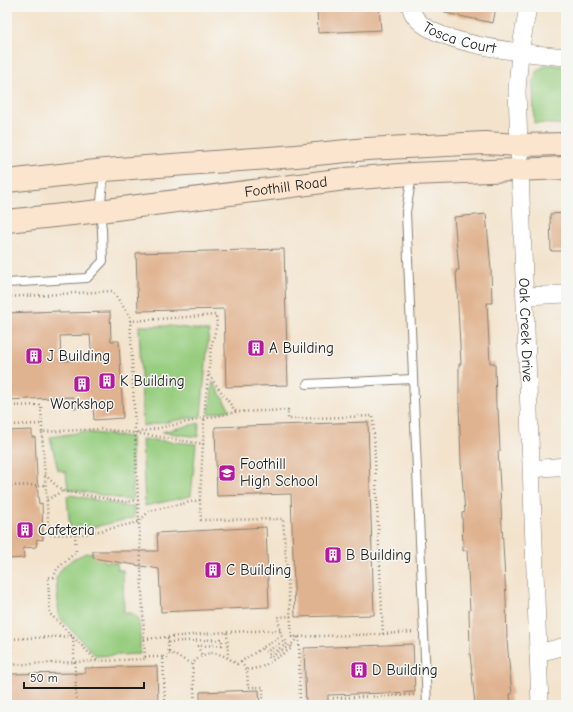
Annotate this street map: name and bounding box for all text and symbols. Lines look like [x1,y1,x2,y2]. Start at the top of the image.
street label: Tosca Court [419,18,498,57]
street label: Foothill Road [243,172,328,201]
street label: Oak Creek Drive [515,278,537,383]
building icon: A Building [246,338,266,358]
place label: A Building [269,339,334,357]
building icon: J Building [24,346,44,366]
place label: J Building [47,347,110,365]
building icon: K Building [97,371,117,391]
place label: K Building [120,372,185,390]
building icon: Workshop [72,374,92,394]
place label: Workshop [50,395,114,413]
place label: Foothill High School [240,455,318,490]
school or university icon: Foothill High School [217,463,237,483]
building icon: Cafeteria [15,520,35,540]
place label: Cafeteria [38,521,95,539]
building icon: B Building [323,545,343,565]
place label: B Building [346,546,412,564]
building icon: C Building [203,560,223,580]
place label: C Building [226,561,291,579]
building icon: D Building [349,660,369,680]
place label: D Building [372,661,438,679]
scale bar [24,664,144,690]
text: 50 m [30,671,58,685]

